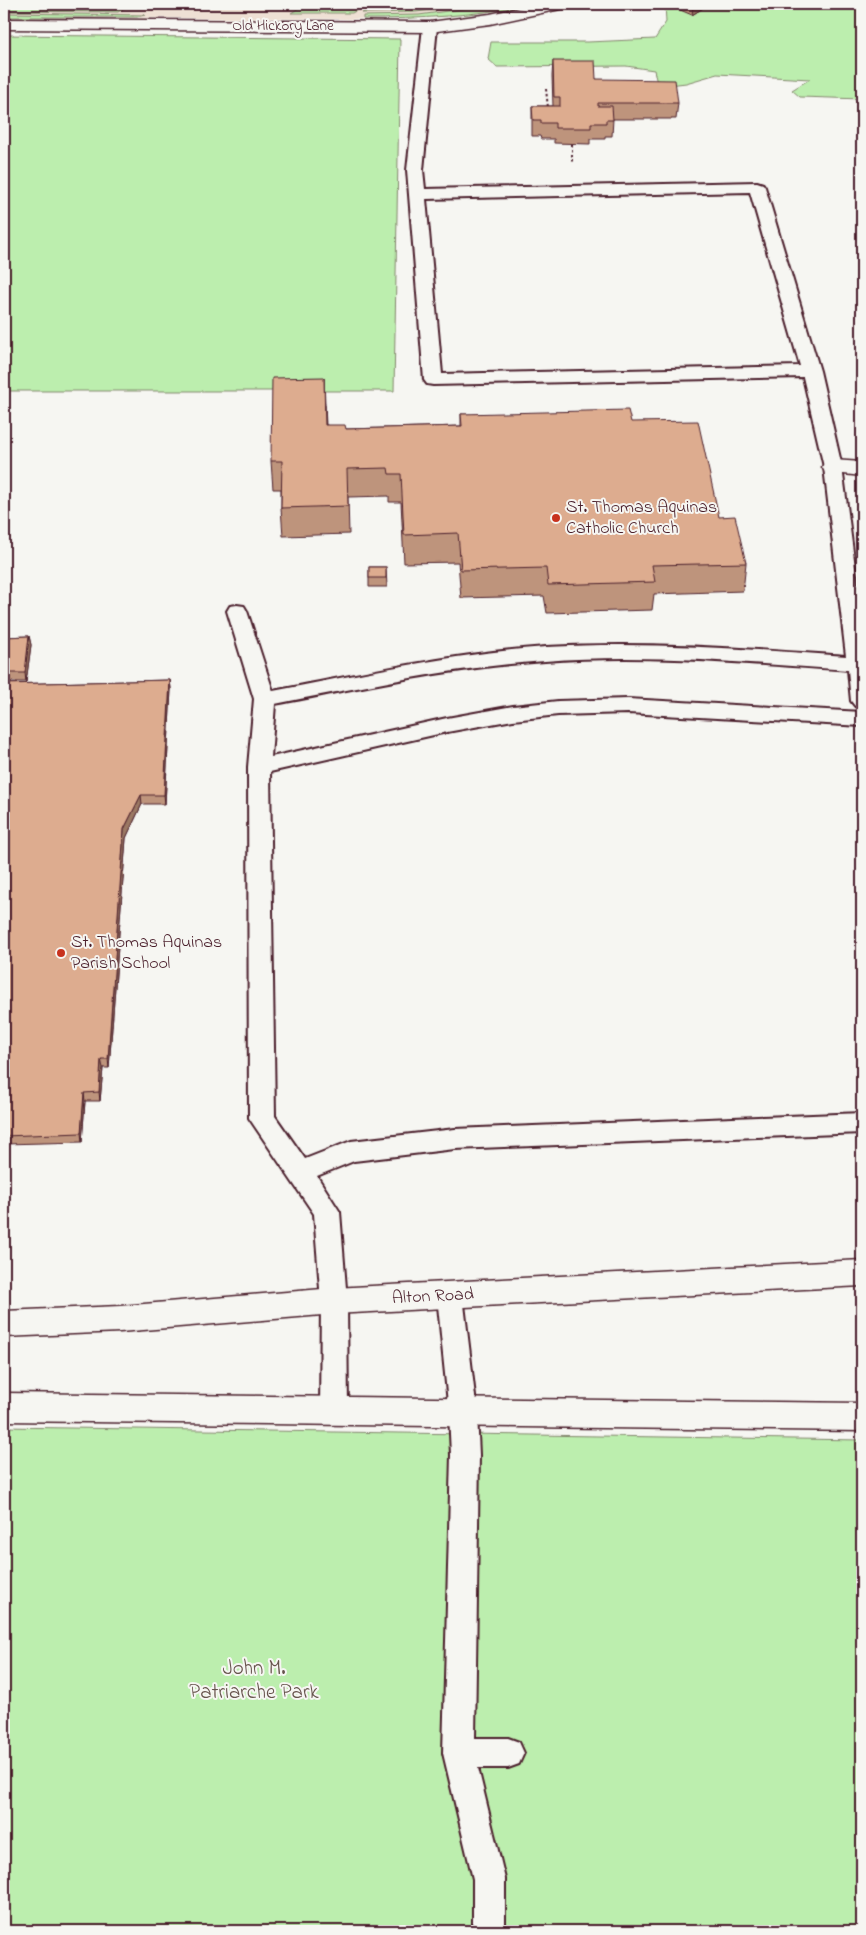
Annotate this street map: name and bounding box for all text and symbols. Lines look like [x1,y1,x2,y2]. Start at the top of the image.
street label: Old Hickory Lane [232,15,334,38]
place label: St. Thomas Aquinas Catholic Church [566,495,717,542]
marker: St. Thomas Aquinas Catholic Church [550,512,562,524]
place label: St. Thomas Aquinas Parish School [71,930,222,977]
marker: St. Thomas Aquinas Parish School [55,947,67,959]
street label: Alton Road [391,1282,475,1312]
park label: John M. Patriarche Park [189,1654,319,1708]

